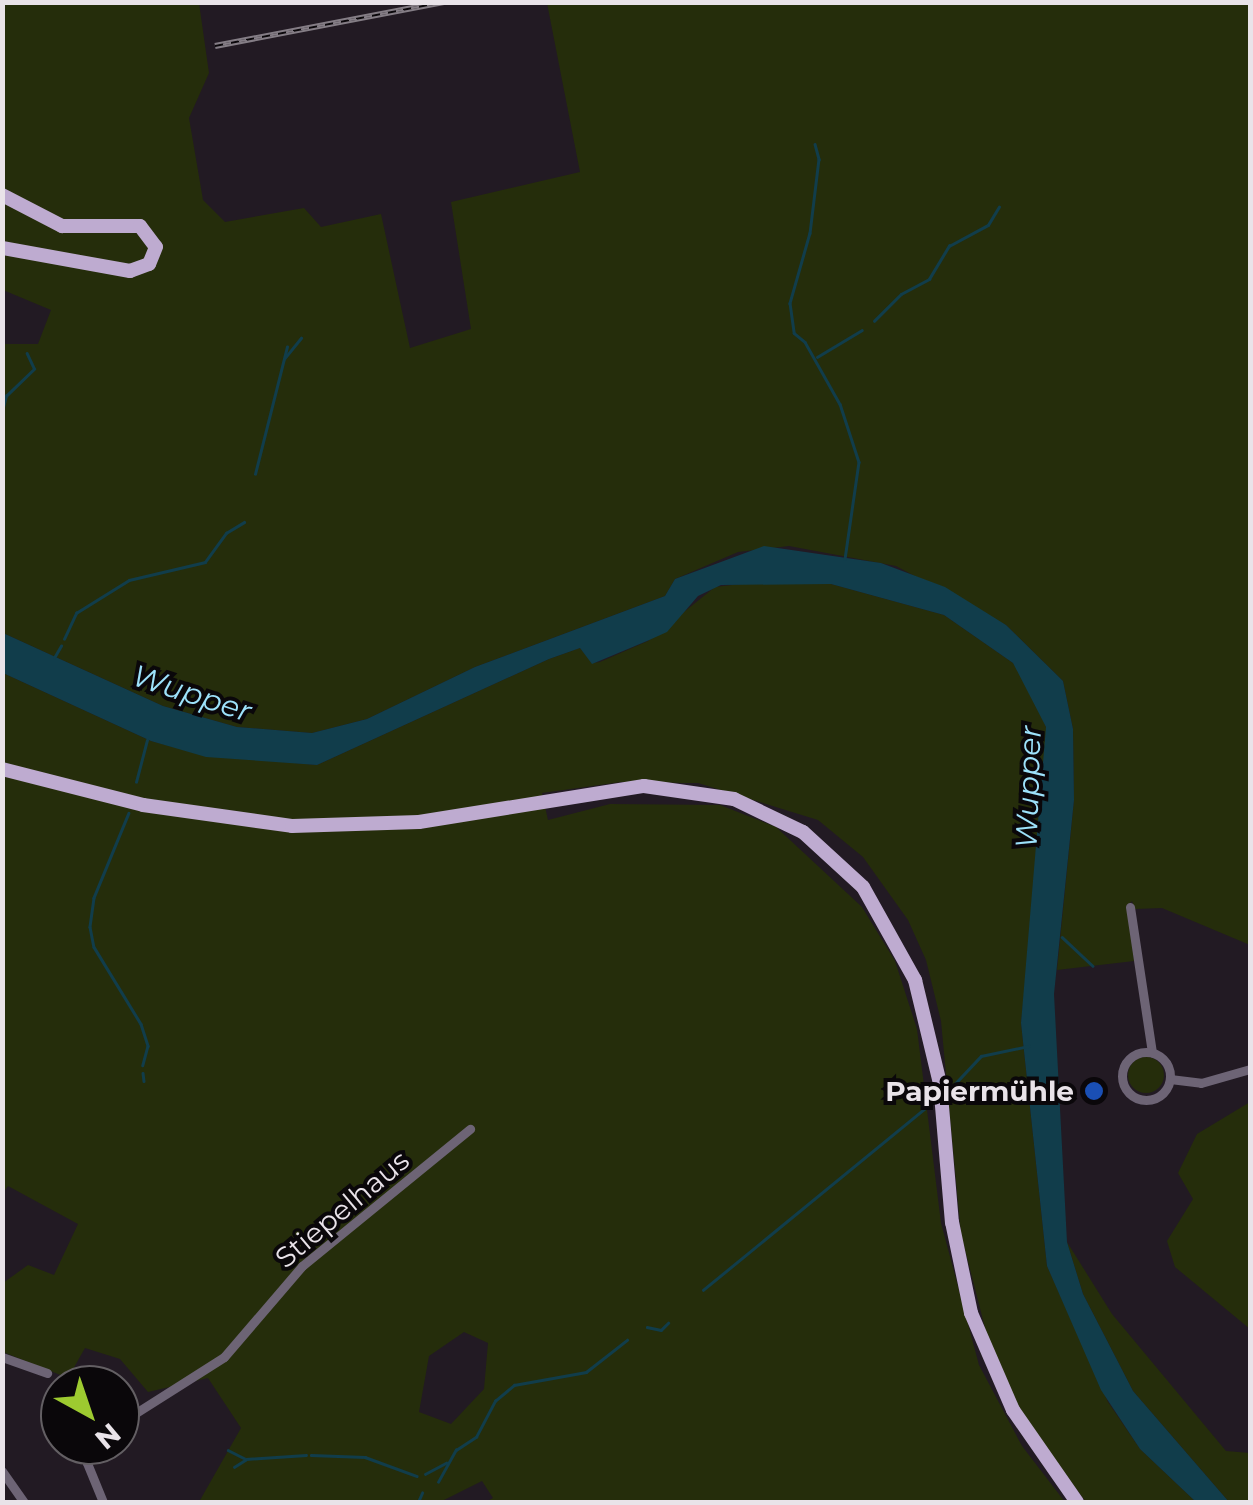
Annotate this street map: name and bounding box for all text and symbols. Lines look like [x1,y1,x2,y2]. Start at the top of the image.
water label: Wupper [128,658,256,730]
water label: Wupper [1009,725,1049,849]
place label: Papiermühle [885,1074,1074,1108]
marker: Papiermühle [1083,1080,1105,1102]
street label: Stiepelhaus [268,1143,416,1275]
north arrow [40,1365,140,1465]
text: N [88,1416,128,1457]

